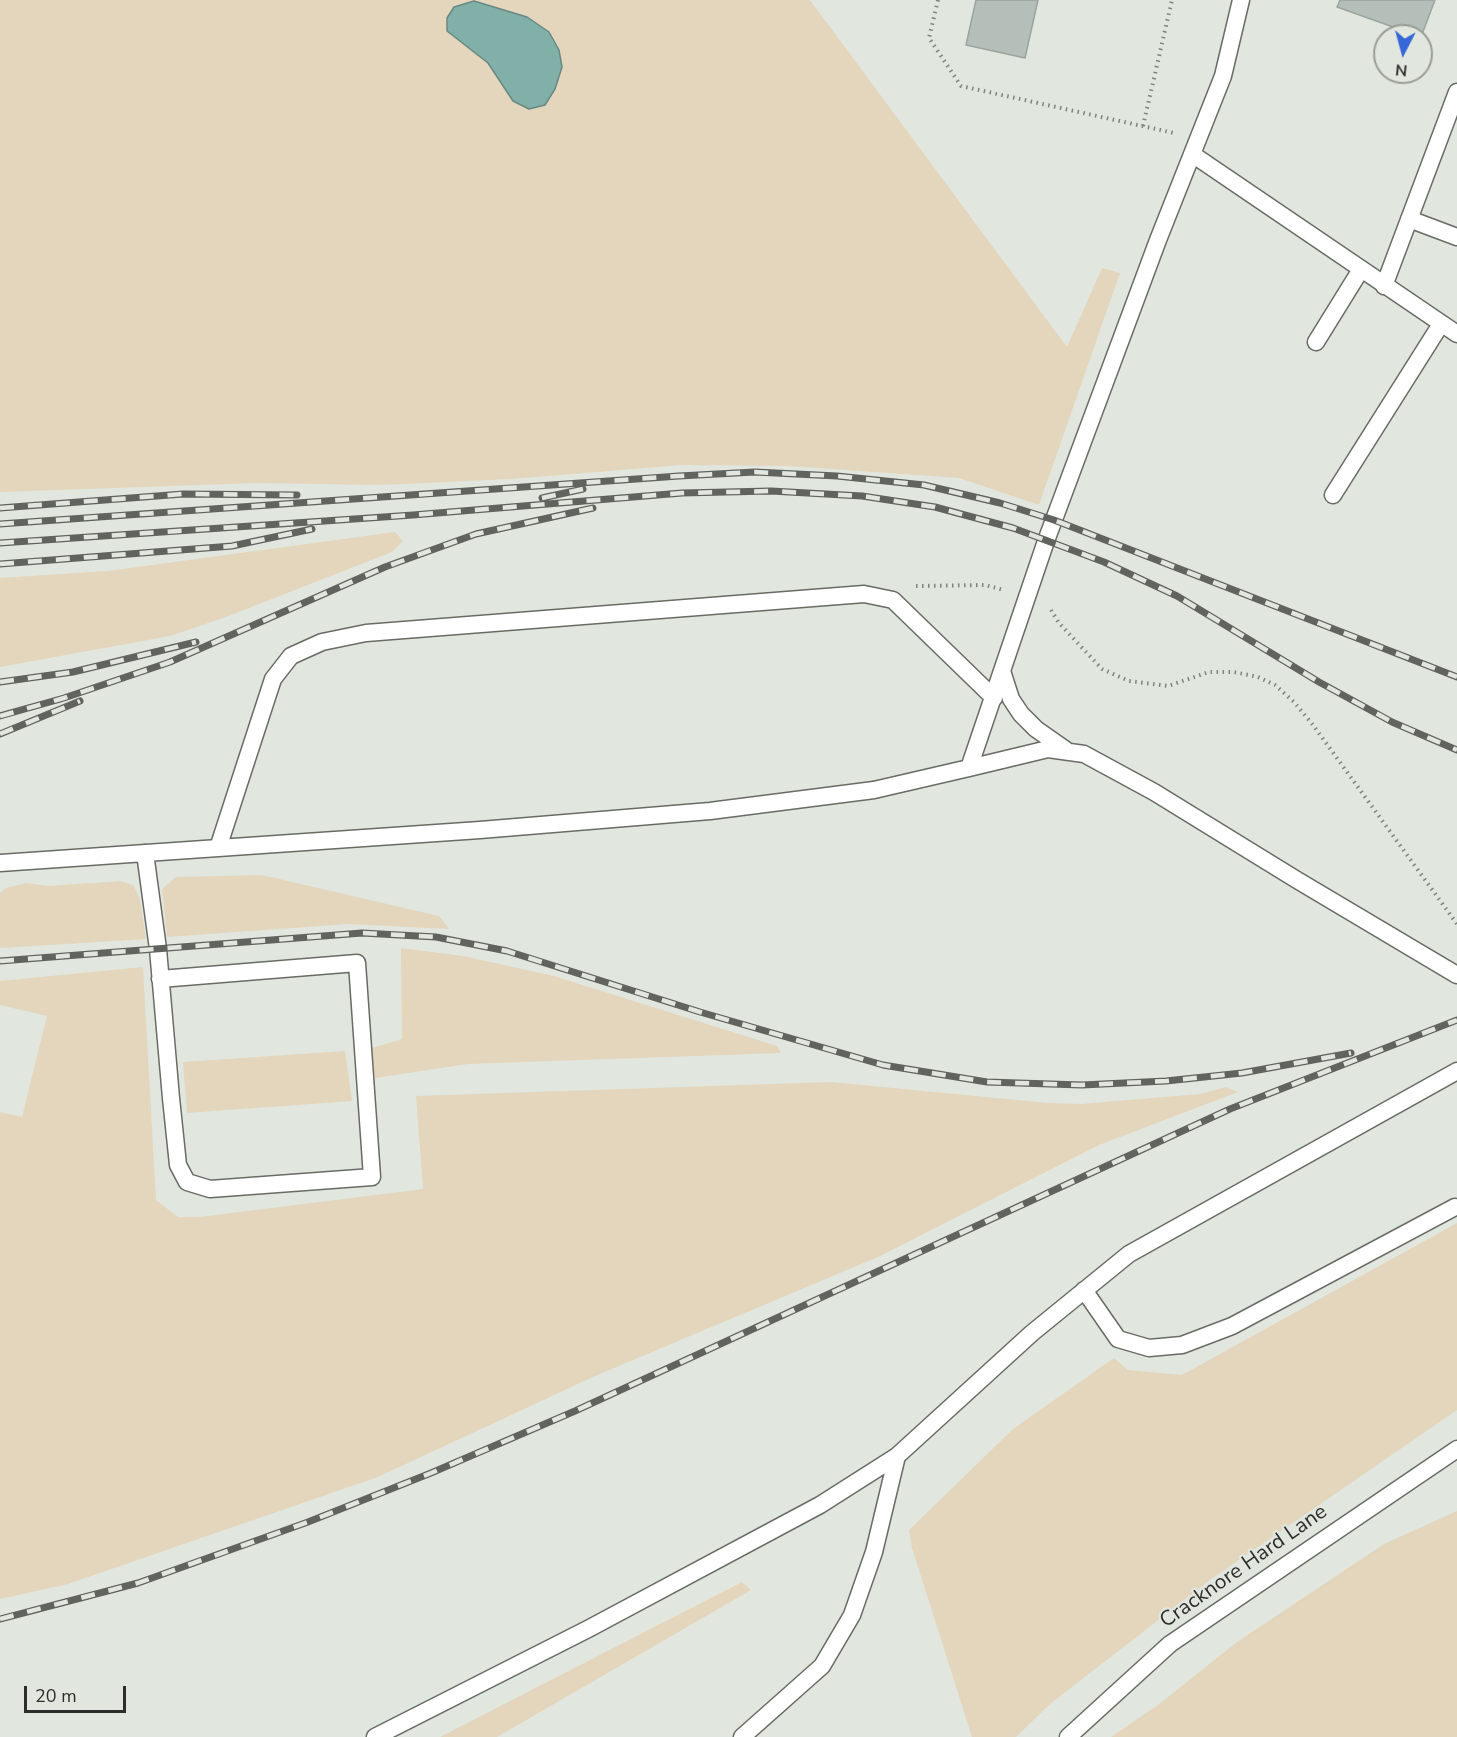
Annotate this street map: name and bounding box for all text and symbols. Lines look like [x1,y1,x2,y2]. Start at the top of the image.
north arrow [1373,24,1433,84]
text: N [1394,58,1408,81]
street label: Cracknore Hard Lane [1156,1500,1332,1634]
scale bar [27,1674,129,1712]
text: 20 m [35,1684,77,1708]

